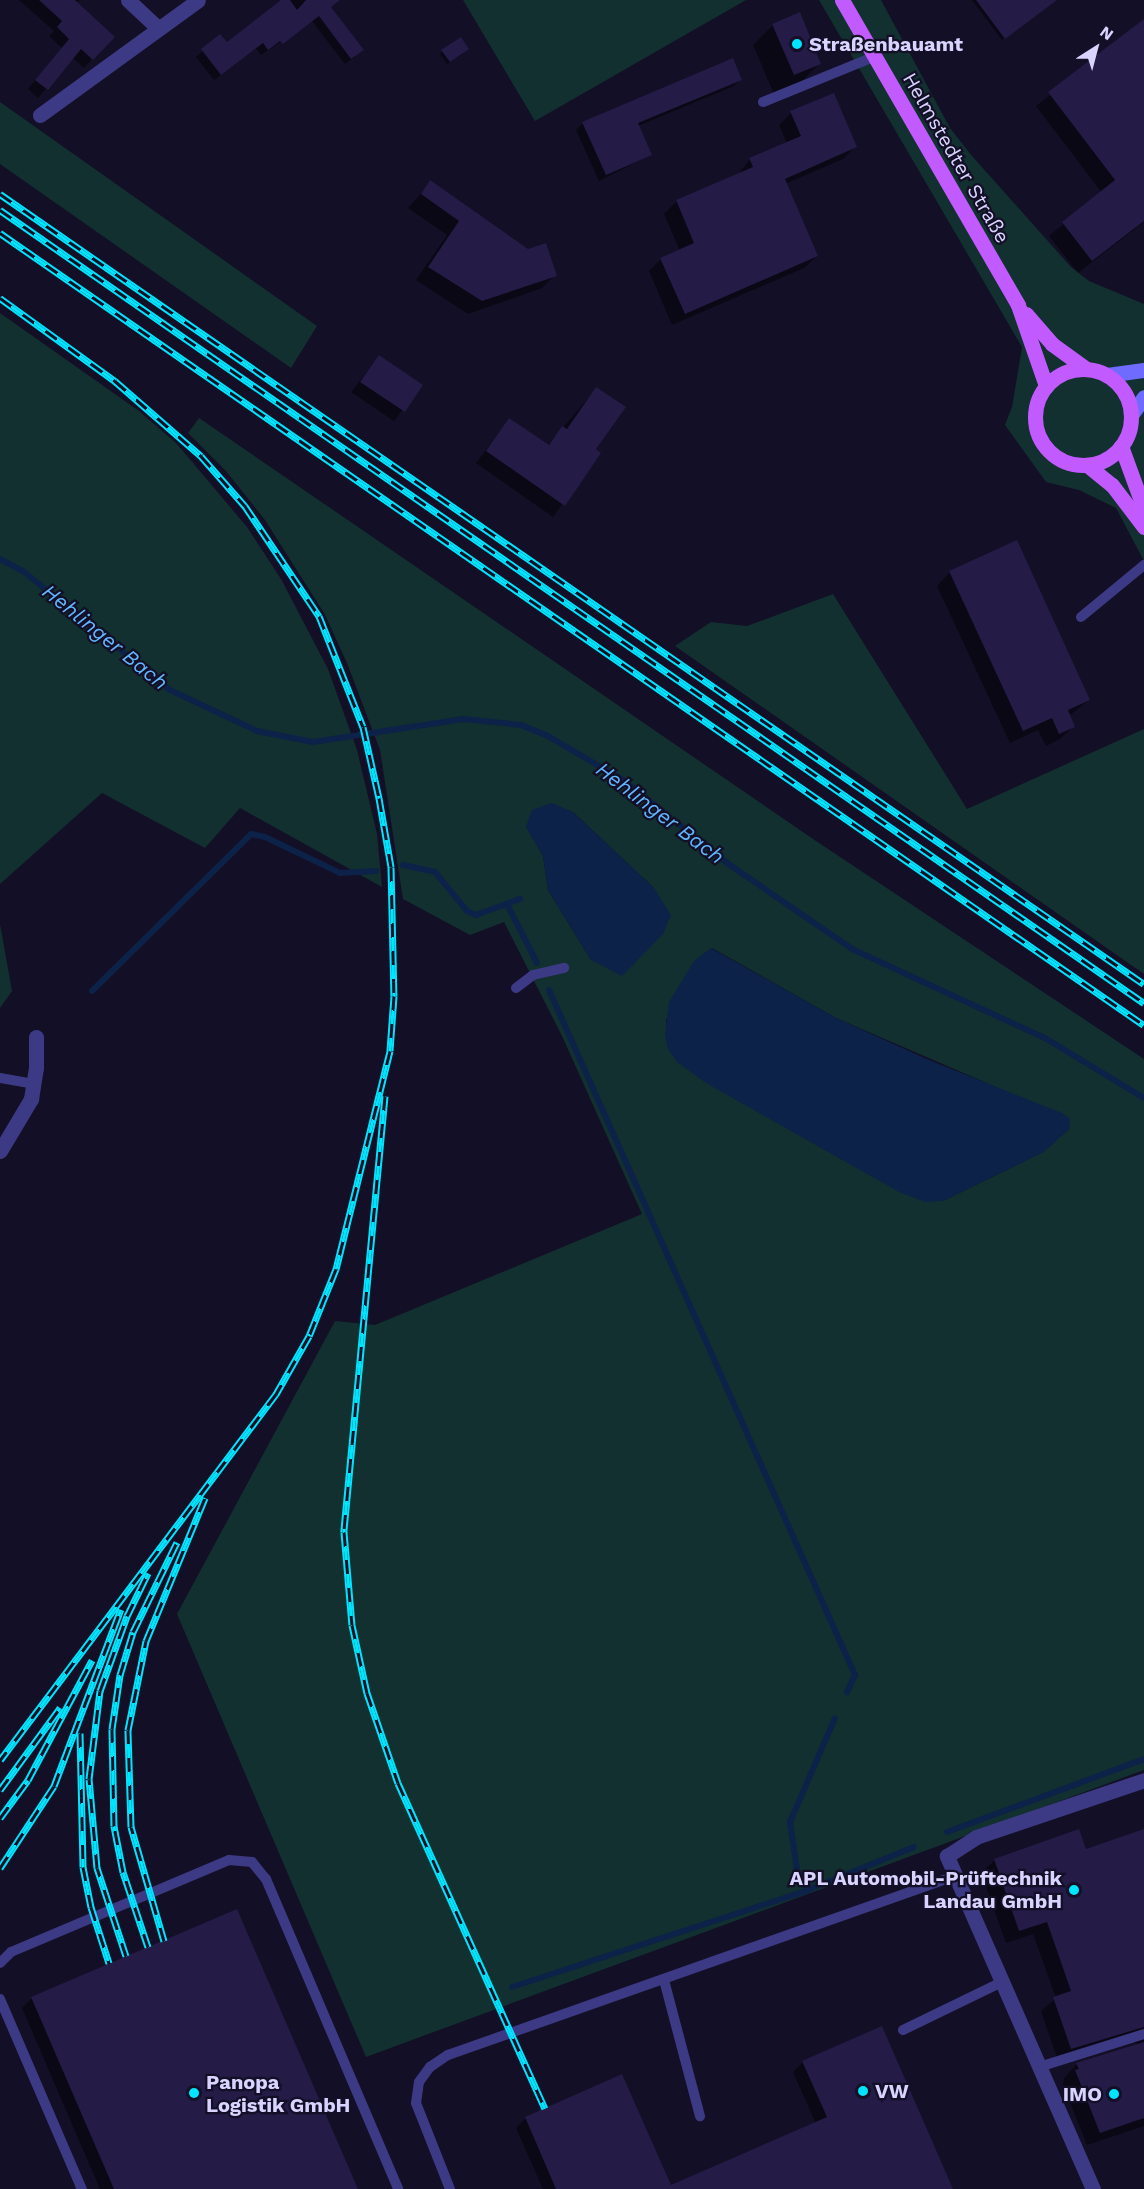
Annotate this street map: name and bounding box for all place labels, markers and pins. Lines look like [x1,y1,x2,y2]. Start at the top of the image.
place label: Straßenbauamt [809,32,963,56]
marker: Straßenbauamt [790,37,804,51]
place label: APL Automobil-Prüftechnik Landau GmbH [789,1866,1062,1913]
marker: APL Automobil-Prüftechnik Landau GmbH [1067,1883,1081,1897]
place label: Panopa Logistik GmbH [206,2070,351,2117]
place label: VW [875,2079,909,2103]
place label: IMO [1063,2082,1102,2106]
marker: VW [856,2084,870,2098]
marker: Panopa Logistik GmbH [187,2086,201,2100]
marker: IMO [1107,2087,1121,2101]

